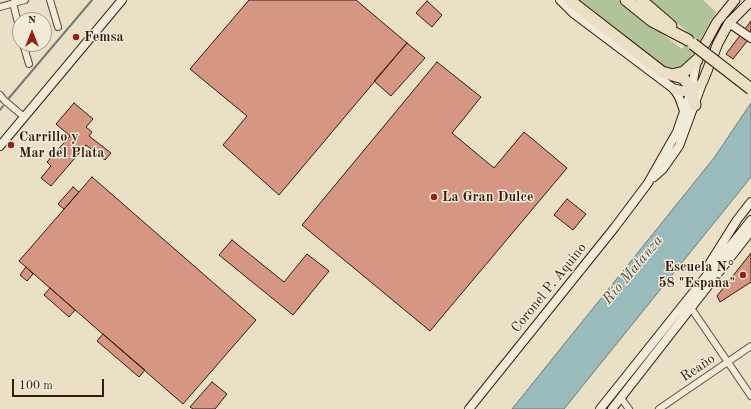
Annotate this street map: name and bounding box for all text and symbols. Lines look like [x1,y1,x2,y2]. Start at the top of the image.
north arrow [12,12,52,52]
text: N [28,15,36,26]
place label: Femsa [84,29,124,45]
marker: Femsa [71,32,81,42]
place label: Carrillo y Mar del Plata [19,129,104,162]
marker: Carrillo y Mar del Plata [6,140,16,150]
place label: La Gran Dulce [442,189,534,205]
marker: La Gran Dulce [429,192,439,202]
water label: Río Matanza [599,232,667,308]
street label: Coronel P. Aquino [508,240,590,336]
place label: Escuela N° 58 "España" [659,259,735,292]
marker: Escuela N° 58 "España" [738,270,748,280]
street label: Reaño [678,350,718,386]
scale bar [14,371,106,397]
text: 100 m [19,380,53,392]

